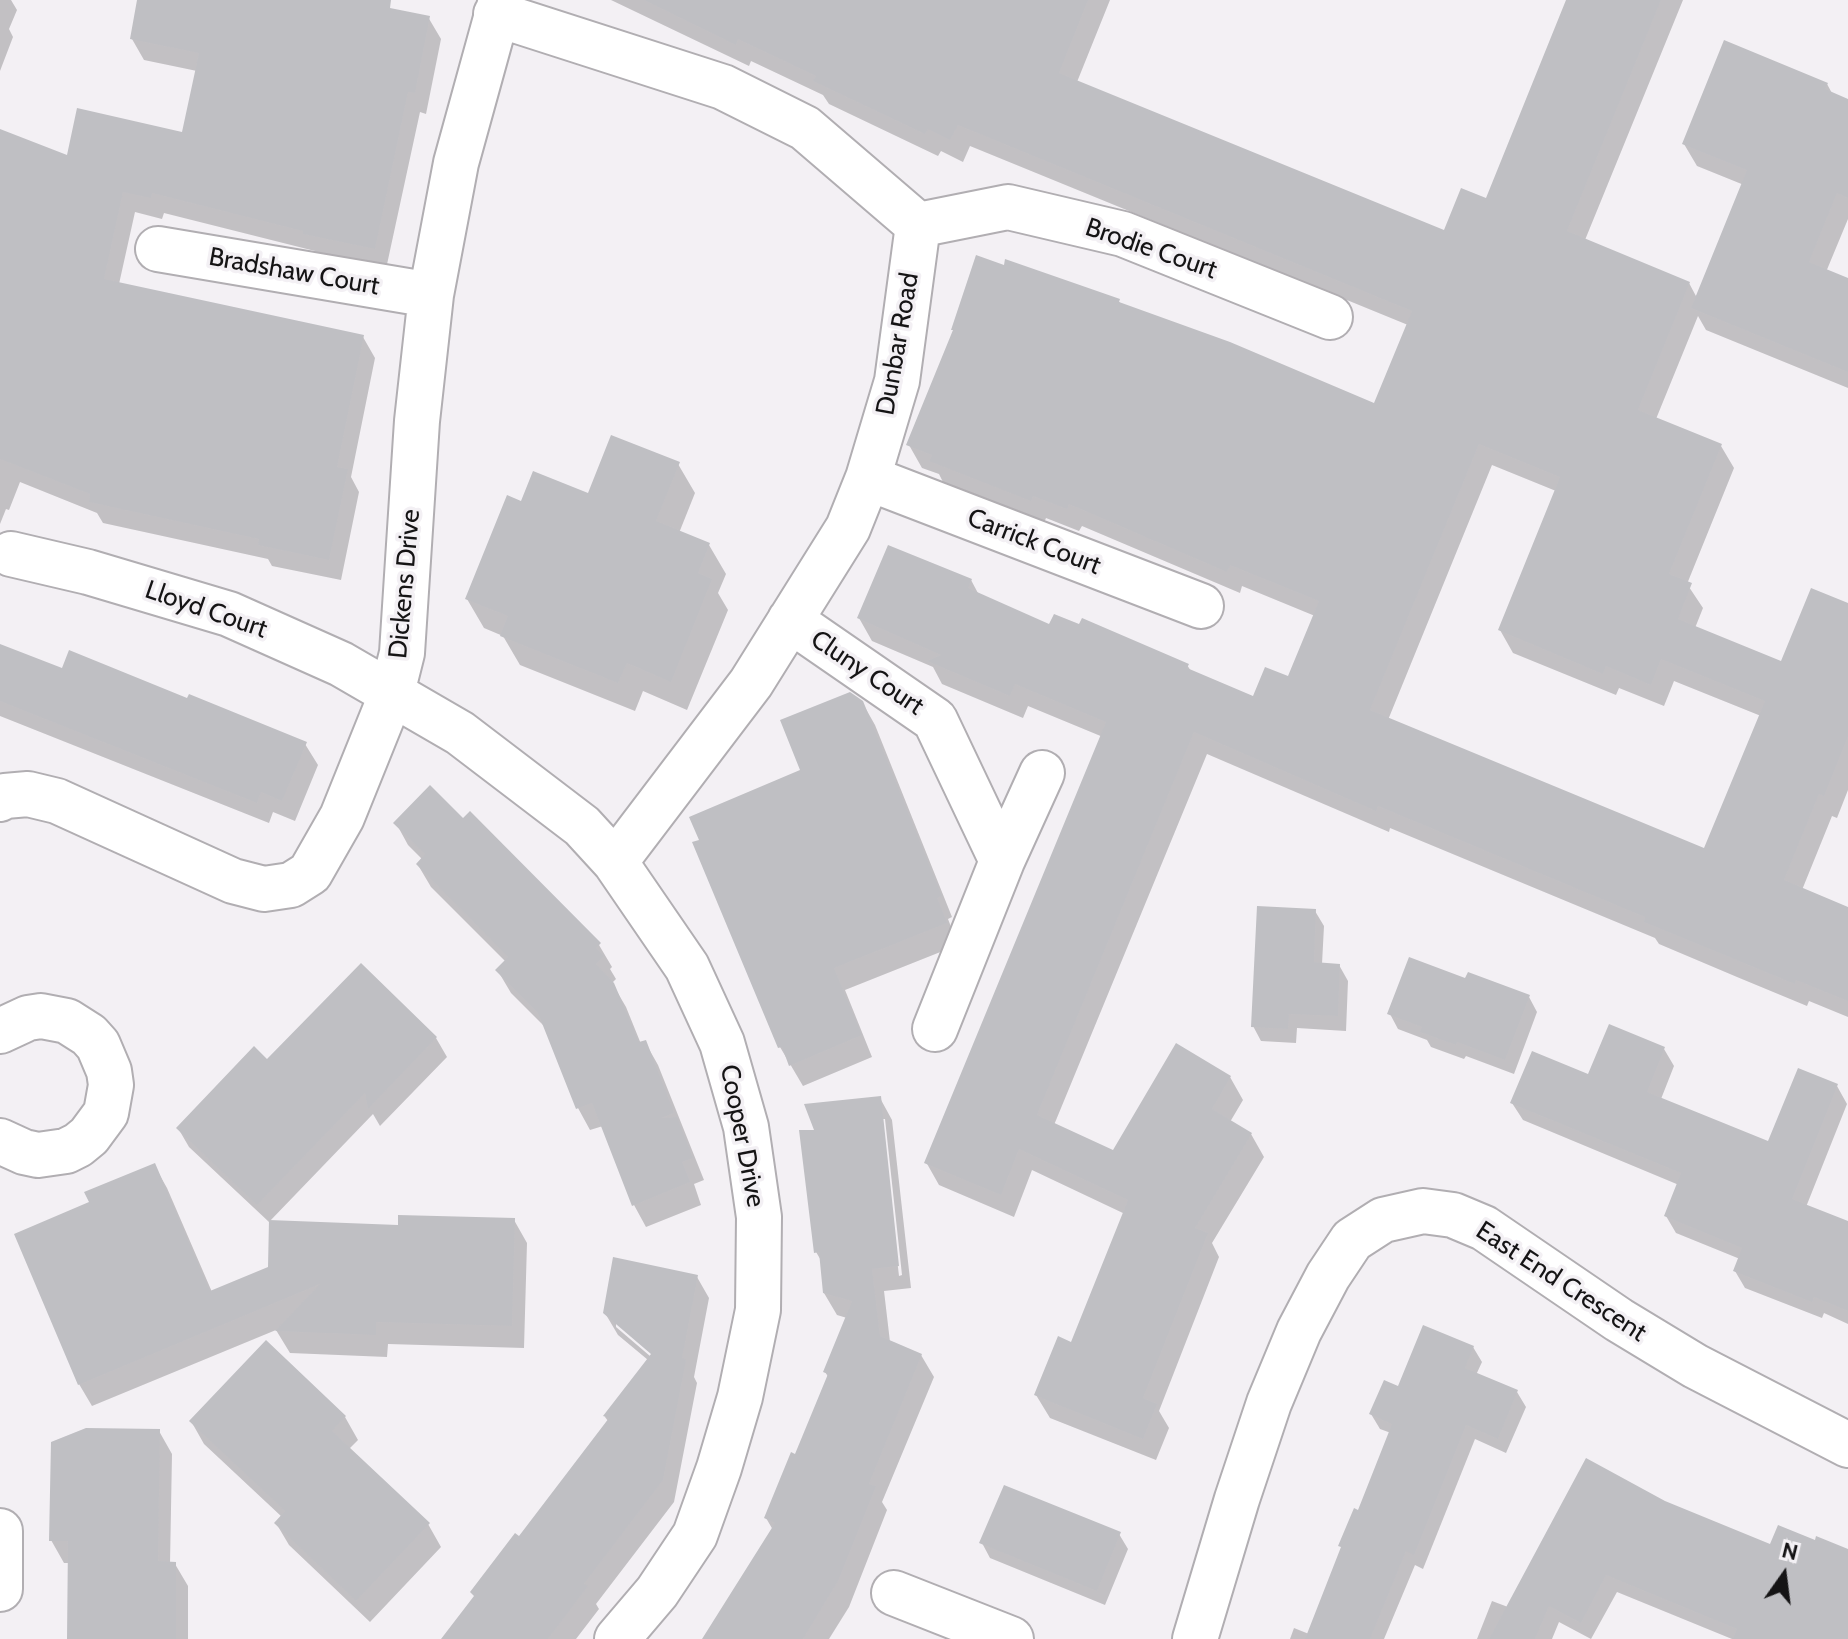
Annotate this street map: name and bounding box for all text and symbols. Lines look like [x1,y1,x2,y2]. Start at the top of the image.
street label: Brodie Court [1081,212,1221,286]
street label: Bradshaw Court [206,242,382,302]
street label: Dunbar Road [870,270,926,418]
street label: Carrick Court [963,502,1105,582]
street label: Dickens Drive [383,508,427,660]
street label: Lloyd Court [141,575,271,645]
street label: Cluny Court [805,624,929,722]
street label: Cooper Drive [713,1062,771,1210]
street label: East End Crescent [1470,1215,1652,1349]
north arrow [1744,1535,1824,1615]
text: N [1779,1536,1801,1566]

